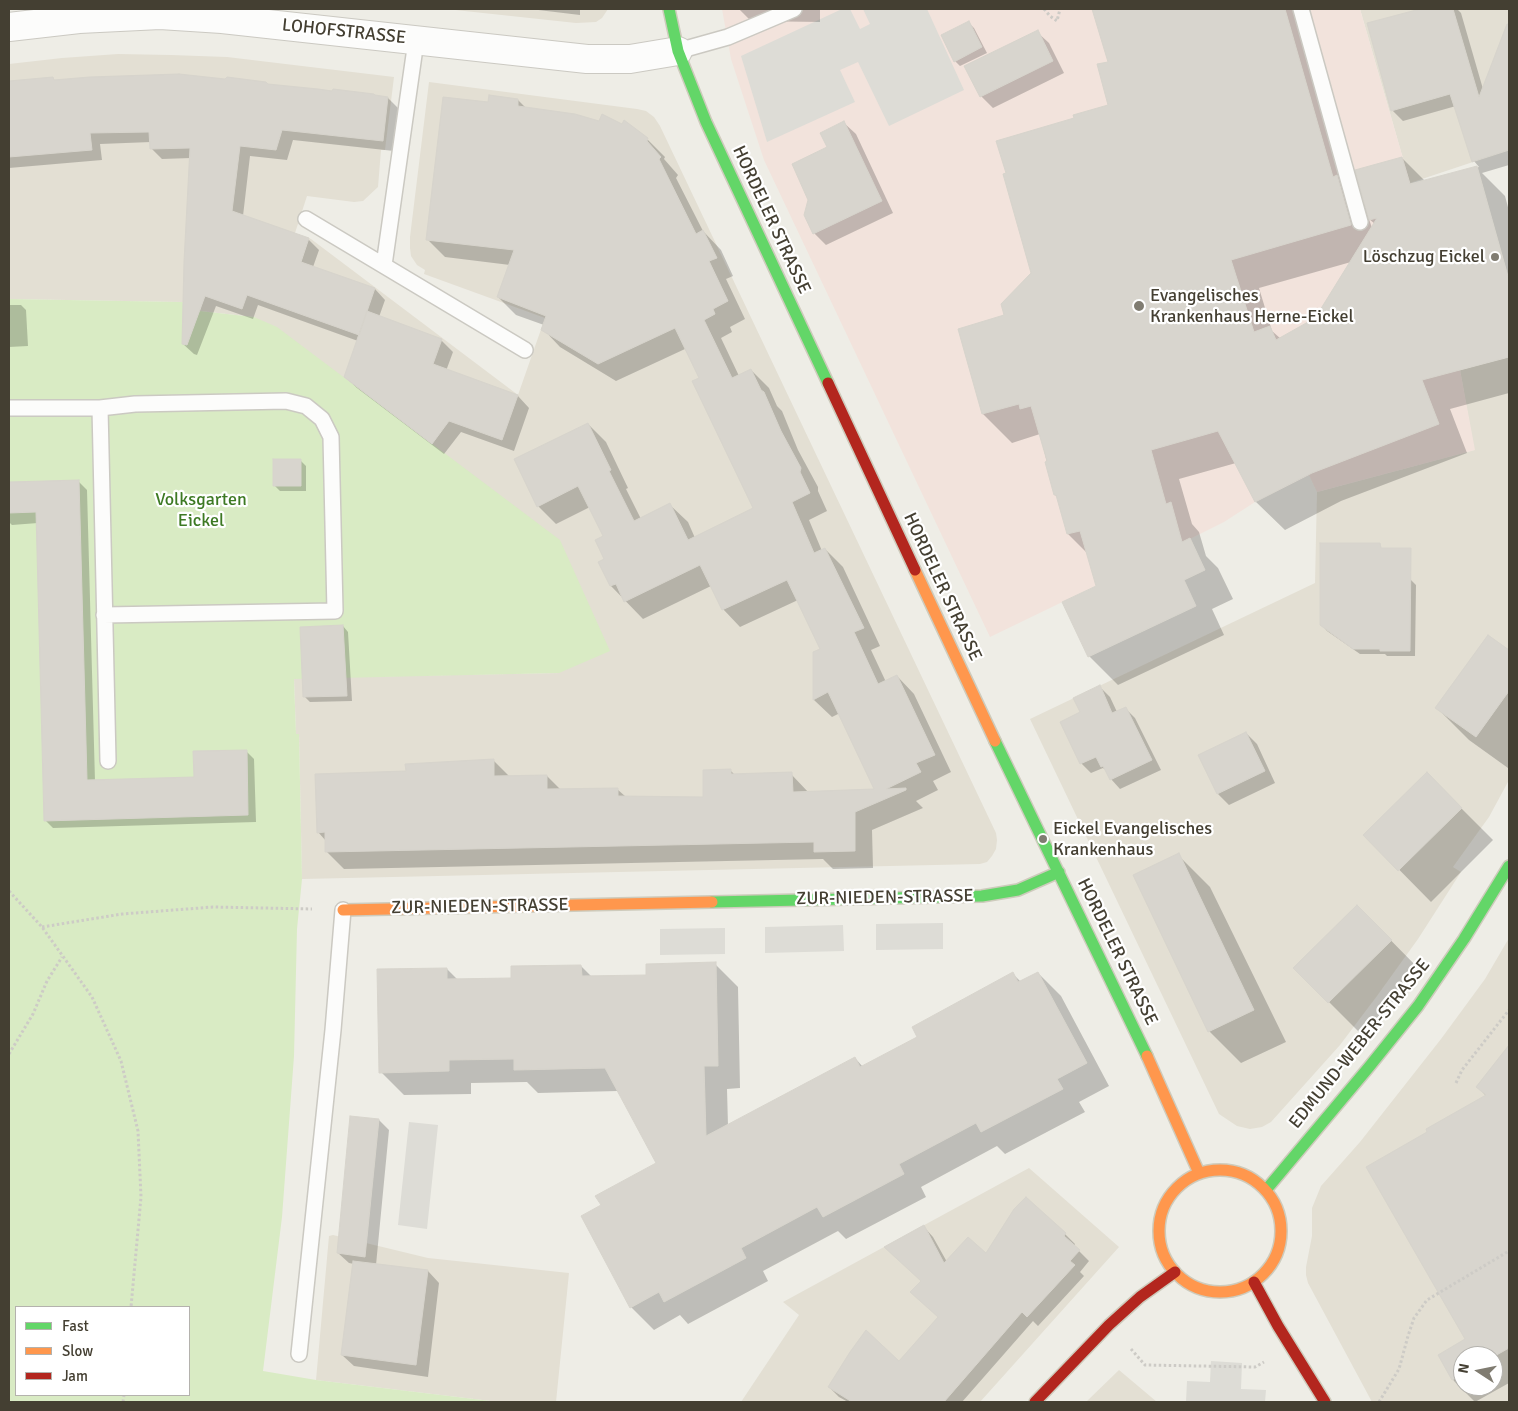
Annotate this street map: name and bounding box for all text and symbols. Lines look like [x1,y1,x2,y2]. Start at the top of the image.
street label: LOHOFSTRASSE [281,15,407,49]
street label: HORDELER STRASSE [727,142,815,298]
place label: Löschzug Eickel [1363,246,1485,268]
marker: Löschzug Eickel [1489,251,1501,263]
place label: Evangelisches Krankenhaus Herne-Eickel [1150,285,1354,328]
marker: Evangelisches Krankenhaus Herne-Eickel [1132,299,1146,313]
park label: Volksgarten Eickel [155,489,247,532]
street label: HORDELER STRASSE [898,509,986,665]
place label: Eickel Evangelisches Krankenhaus [1053,818,1212,861]
marker: Eickel Evangelisches Krankenhaus [1037,833,1049,845]
street label: HORDELER STRASSE [1072,875,1162,1029]
street label: ZUR-NIEDEN-STRASSE [796,886,974,910]
street label: ZUR-NIEDEN-STRASSE [391,895,569,919]
street label: EDMUND-WEBER-STRASSE [1285,955,1435,1133]
legend [15,1306,190,1396]
text: Fast [62,1317,89,1335]
text: Slow [62,1342,93,1360]
north arrow [1453,1346,1503,1396]
text: N [1454,1362,1473,1375]
text: Jam [62,1367,88,1385]

